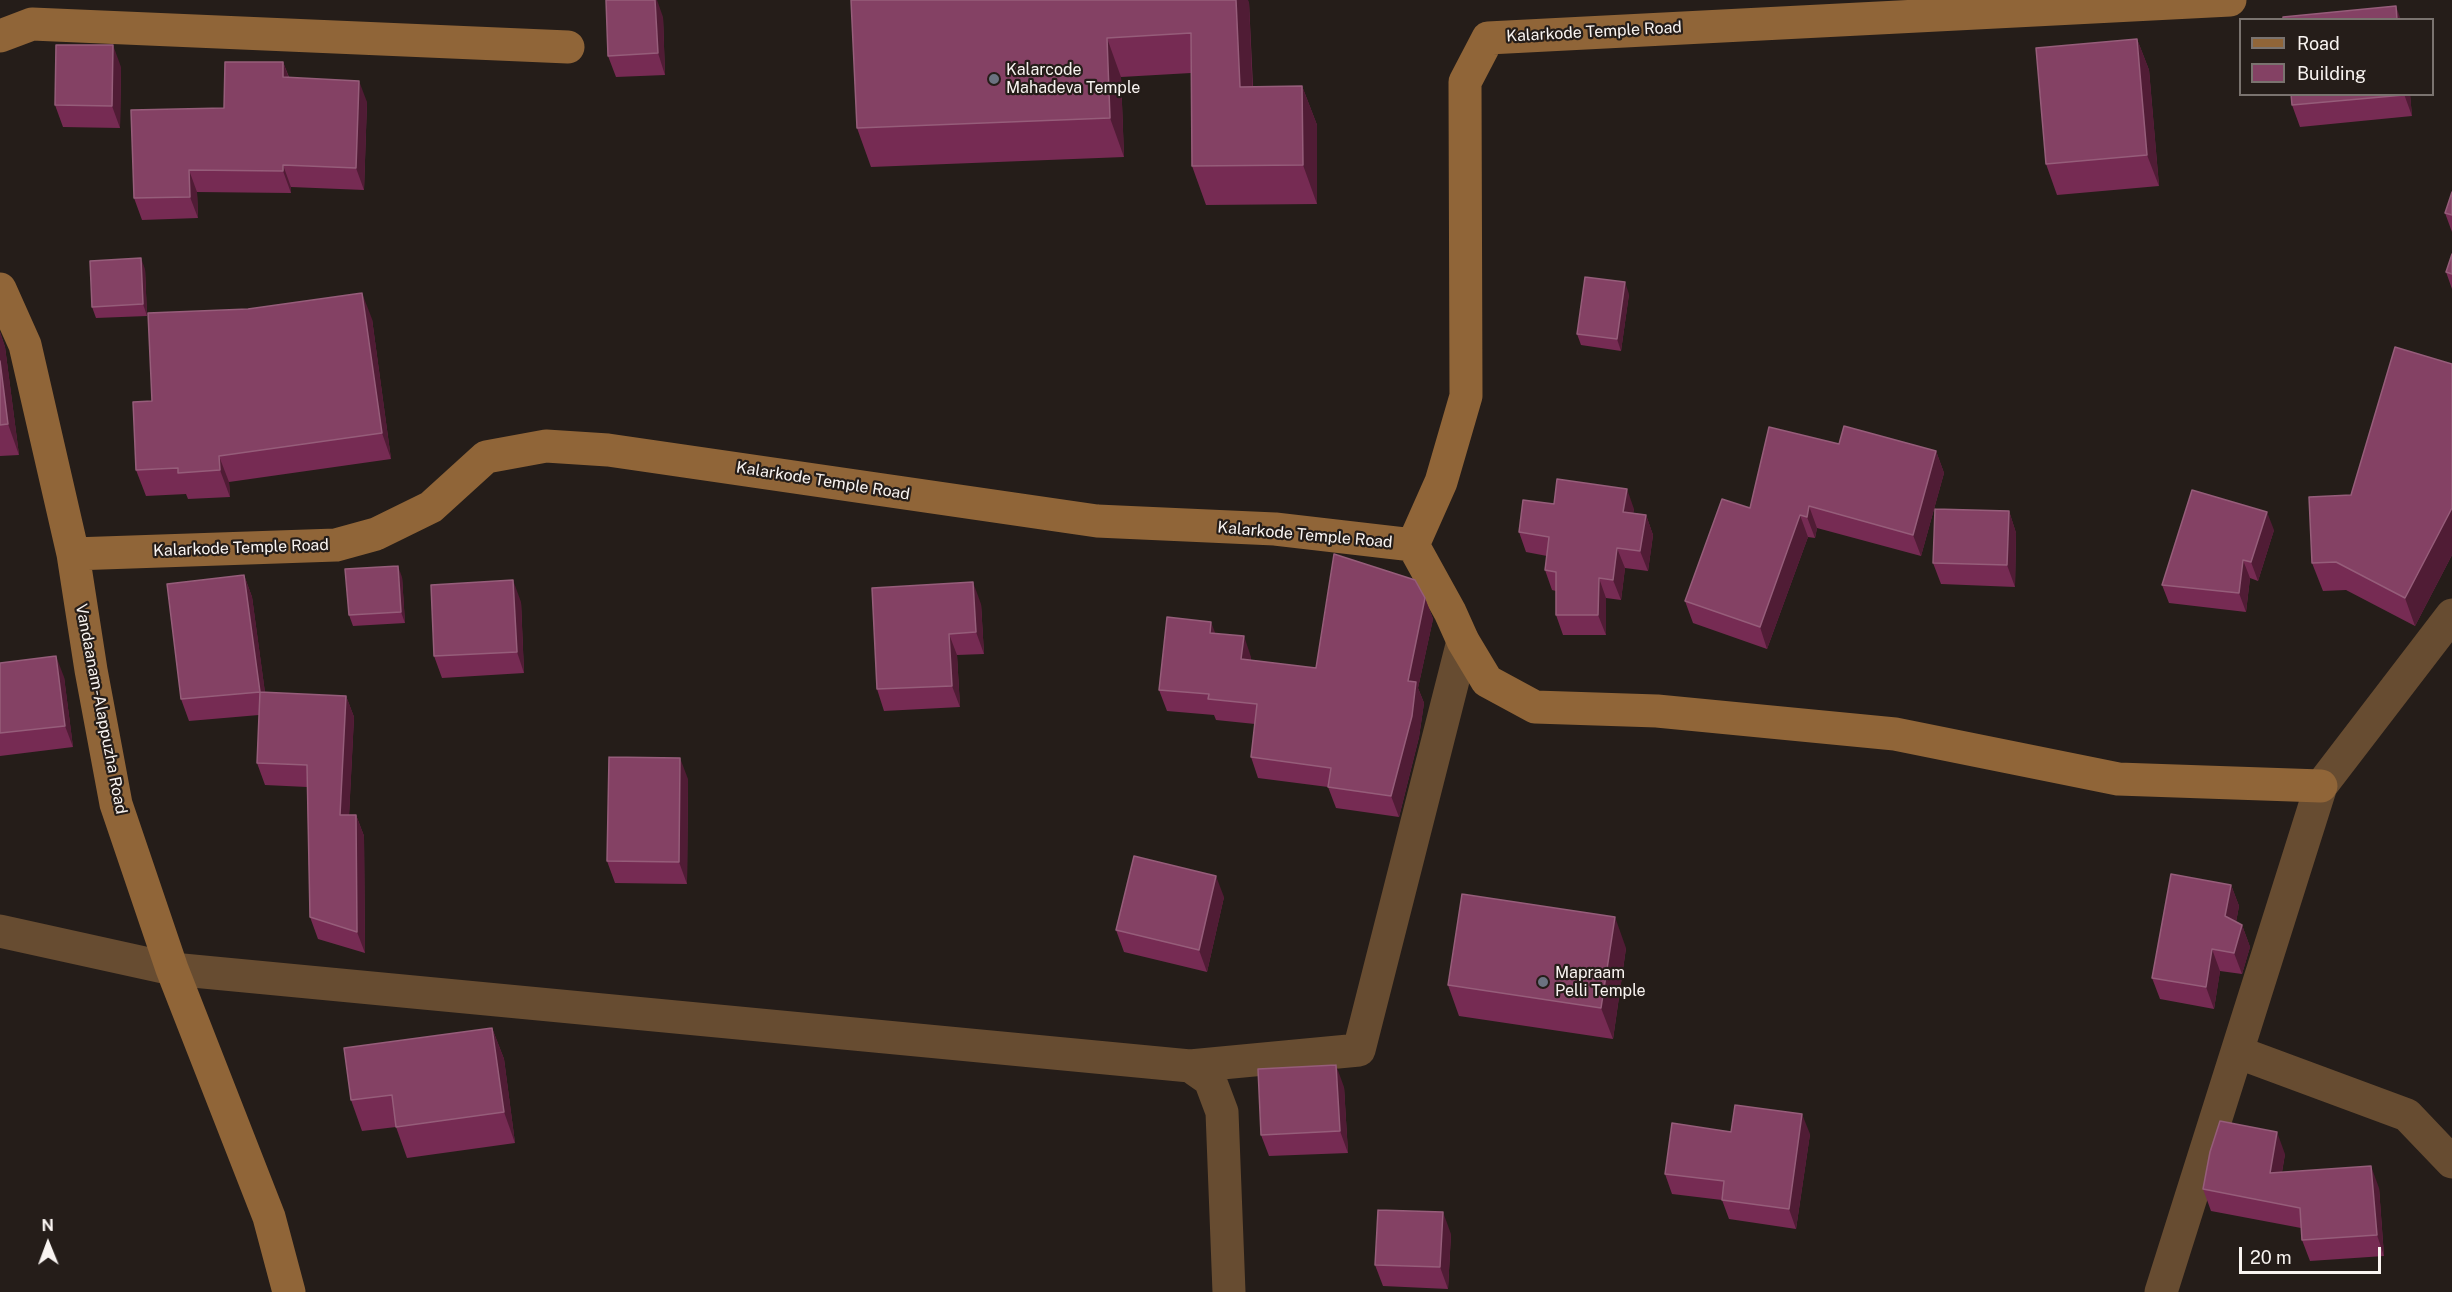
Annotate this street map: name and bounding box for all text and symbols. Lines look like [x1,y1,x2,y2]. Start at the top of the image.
street label: Kalarkode Temple Road [1506,18,1682,46]
legend [2239,18,2434,96]
text: Road [2297,33,2340,54]
place label: Kalarcode Mahadeva Temple [1006,60,1140,98]
text: Building [2297,63,2366,84]
marker: Kalarcode Mahadeva Temple [987,72,1001,86]
street label: Kalarkode Temple Road [735,458,911,504]
street label: Kalarkode Temple Road [1217,518,1393,552]
street label: Kalarkode Temple Road [153,535,329,561]
street label: Vandaanam-Alappuzha Road [71,602,131,816]
place label: Mapraam Pelli Temple [1555,963,1646,1001]
marker: Mapraam Pelli Temple [1536,975,1550,989]
north arrow [18,1214,78,1274]
text: N [41,1216,54,1235]
scale bar [2242,1235,2384,1273]
text: 20 m [2250,1247,2292,1268]

